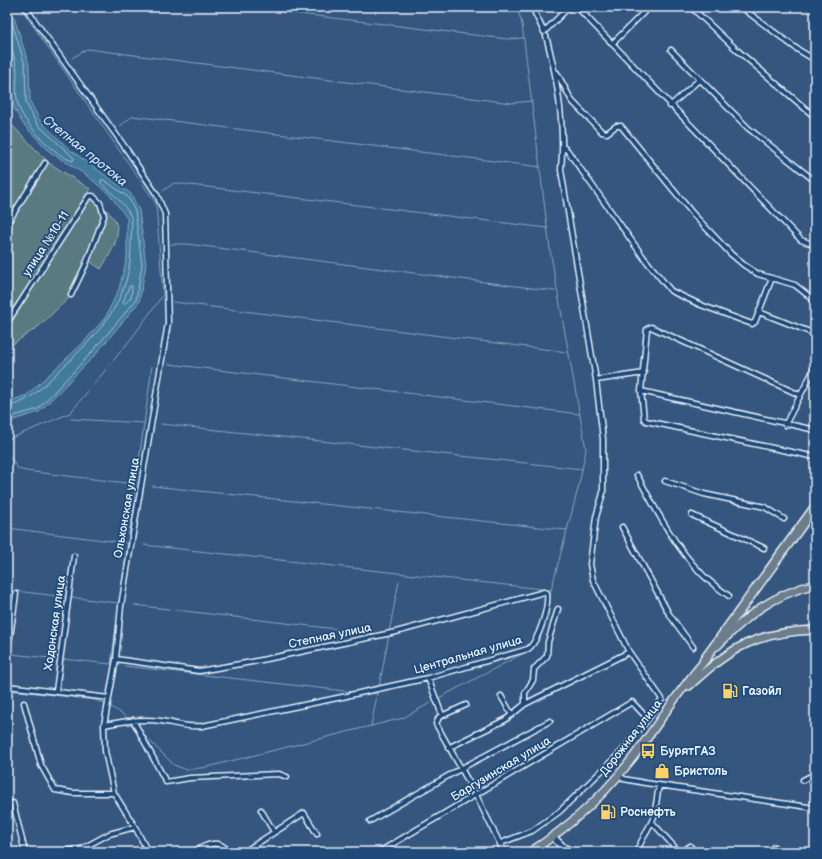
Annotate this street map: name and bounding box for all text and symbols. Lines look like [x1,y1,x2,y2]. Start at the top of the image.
water label: Степная протока [39,112,131,190]
street label: улица №10-11 [19,209,73,279]
street label: Ольхонская улица [111,456,143,560]
street label: Ходонская улица [41,575,69,671]
street label: Степная улица [287,620,373,652]
street label: Центральная улица [412,632,524,678]
fuel station icon: Газойл [721,682,739,700]
place label: Газойл [742,684,782,699]
street label: Дорожная улица [596,697,666,779]
street label: Баргузинская улица [448,733,554,805]
bus stop icon: БурятГАЗ [639,742,657,760]
place label: БурятГАЗ [660,744,716,759]
shop icon: Бристоль [653,762,671,780]
place label: Бристоль [674,764,728,779]
fuel station icon: Роснефть [599,803,617,821]
place label: Роснефть [620,805,677,820]

